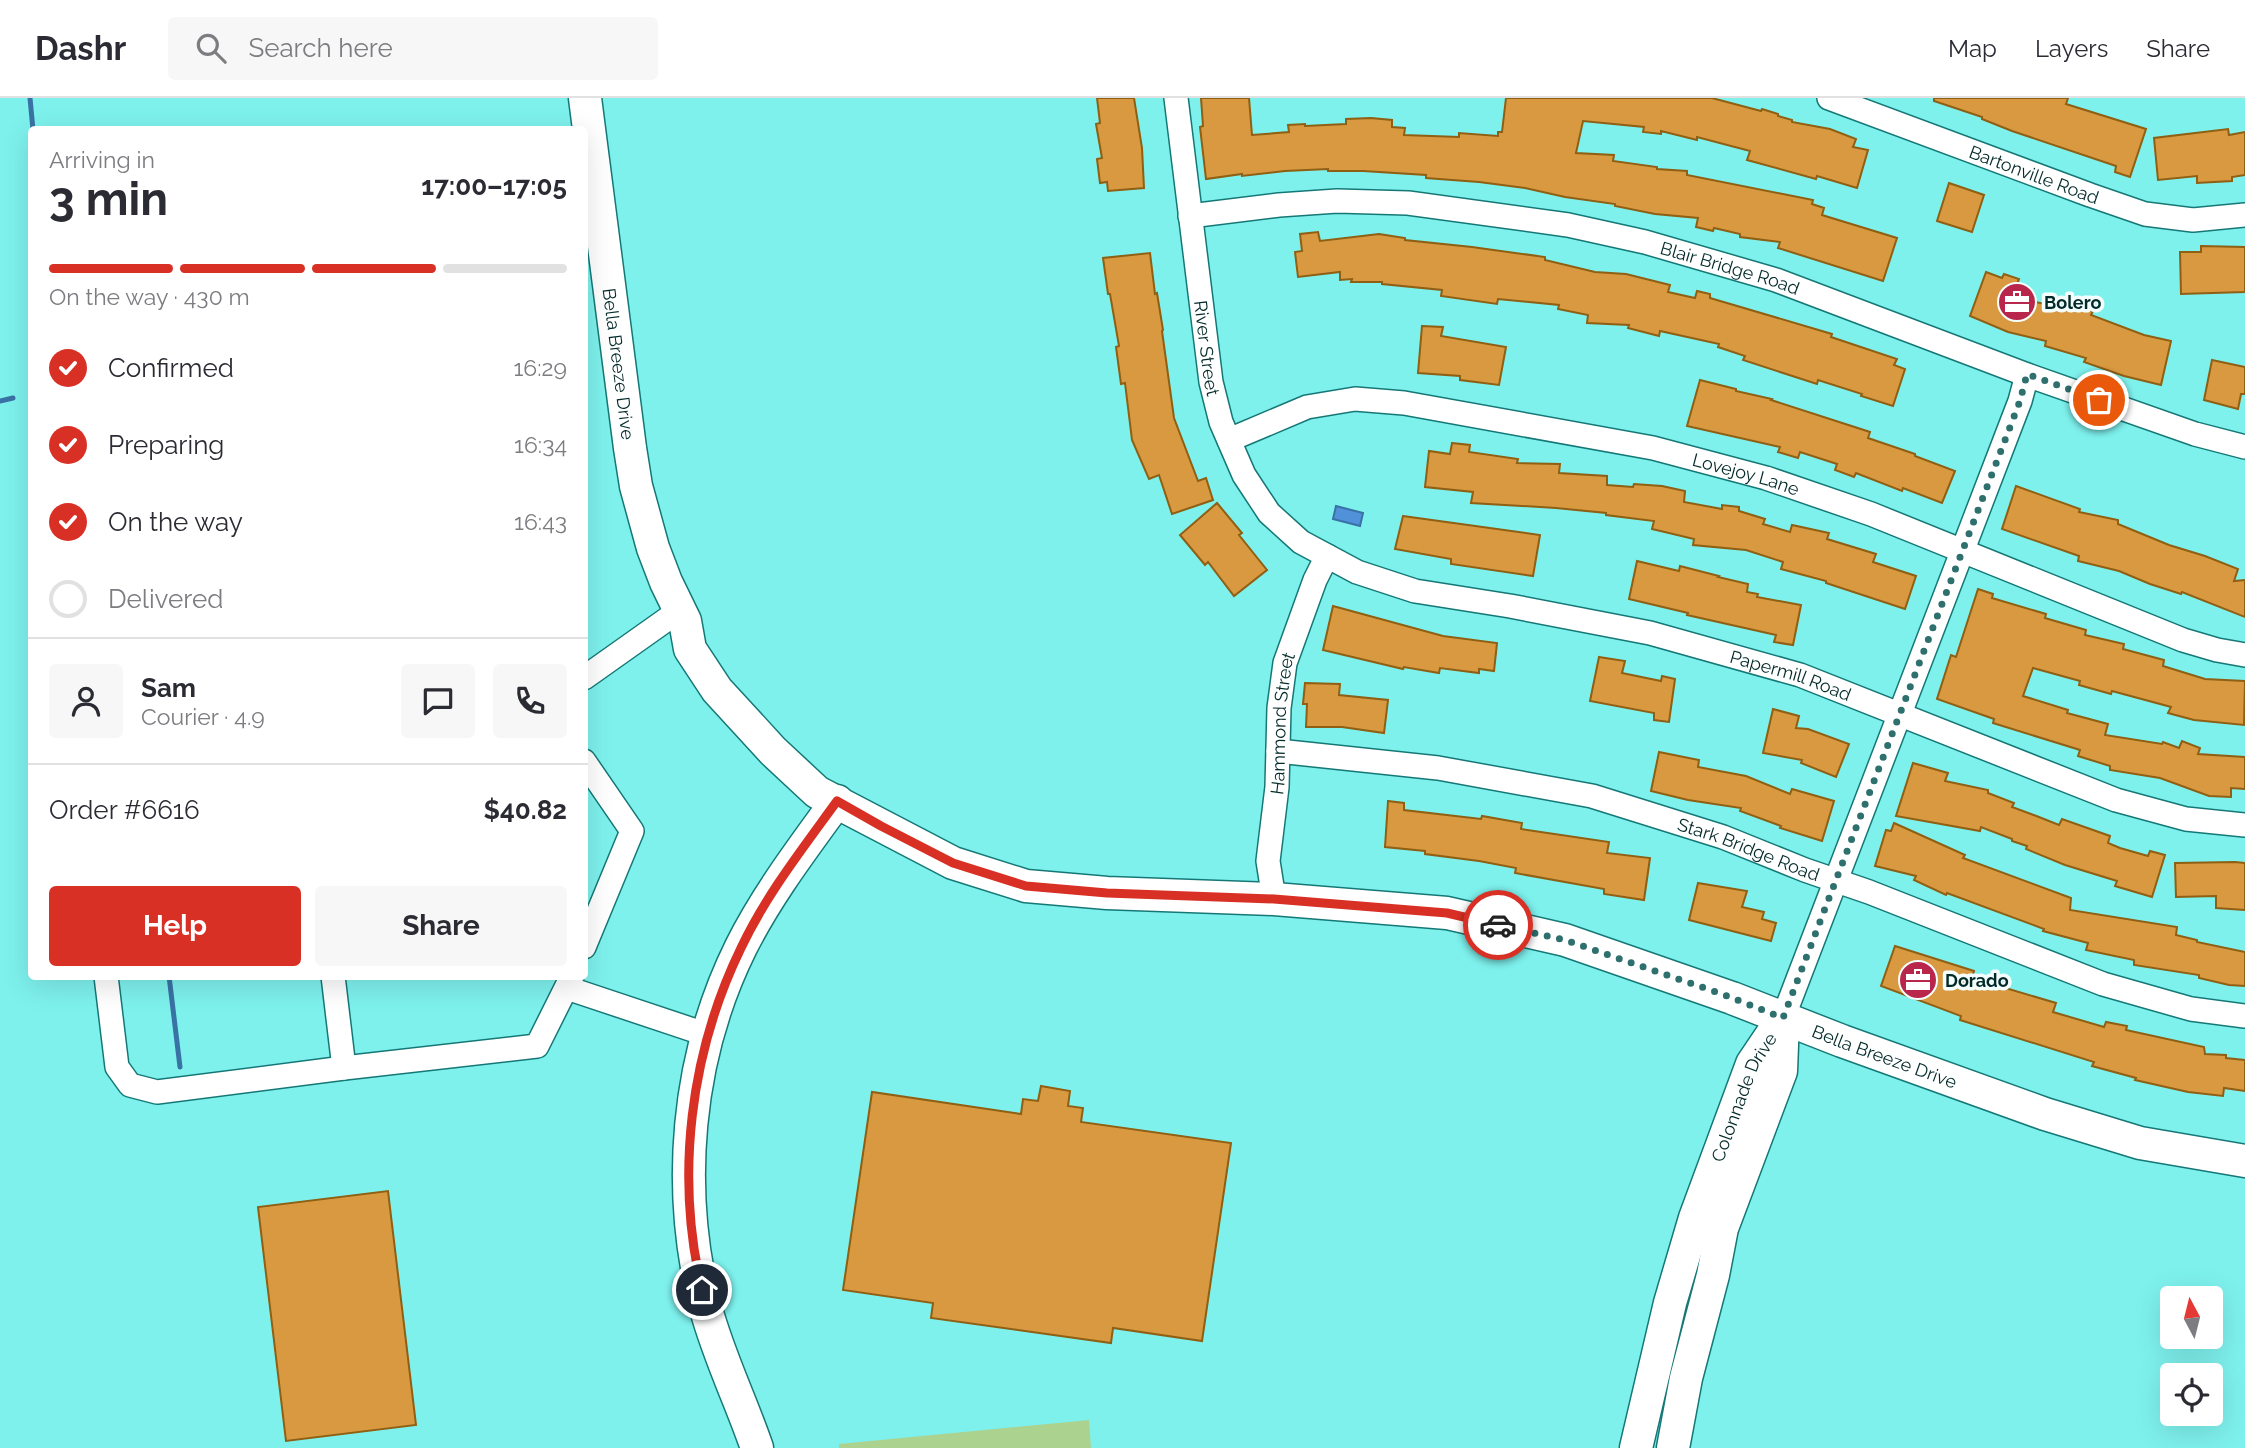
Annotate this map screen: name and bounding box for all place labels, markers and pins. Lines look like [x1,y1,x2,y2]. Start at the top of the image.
office icon: Bolero [1996,281,2038,323]
place label: Bolero [2044,292,2101,313]
pin [2069,370,2129,430]
office icon: Dorado [1897,959,1939,1001]
place label: Dorado [1945,970,2009,991]
pin [672,1260,732,1320]

